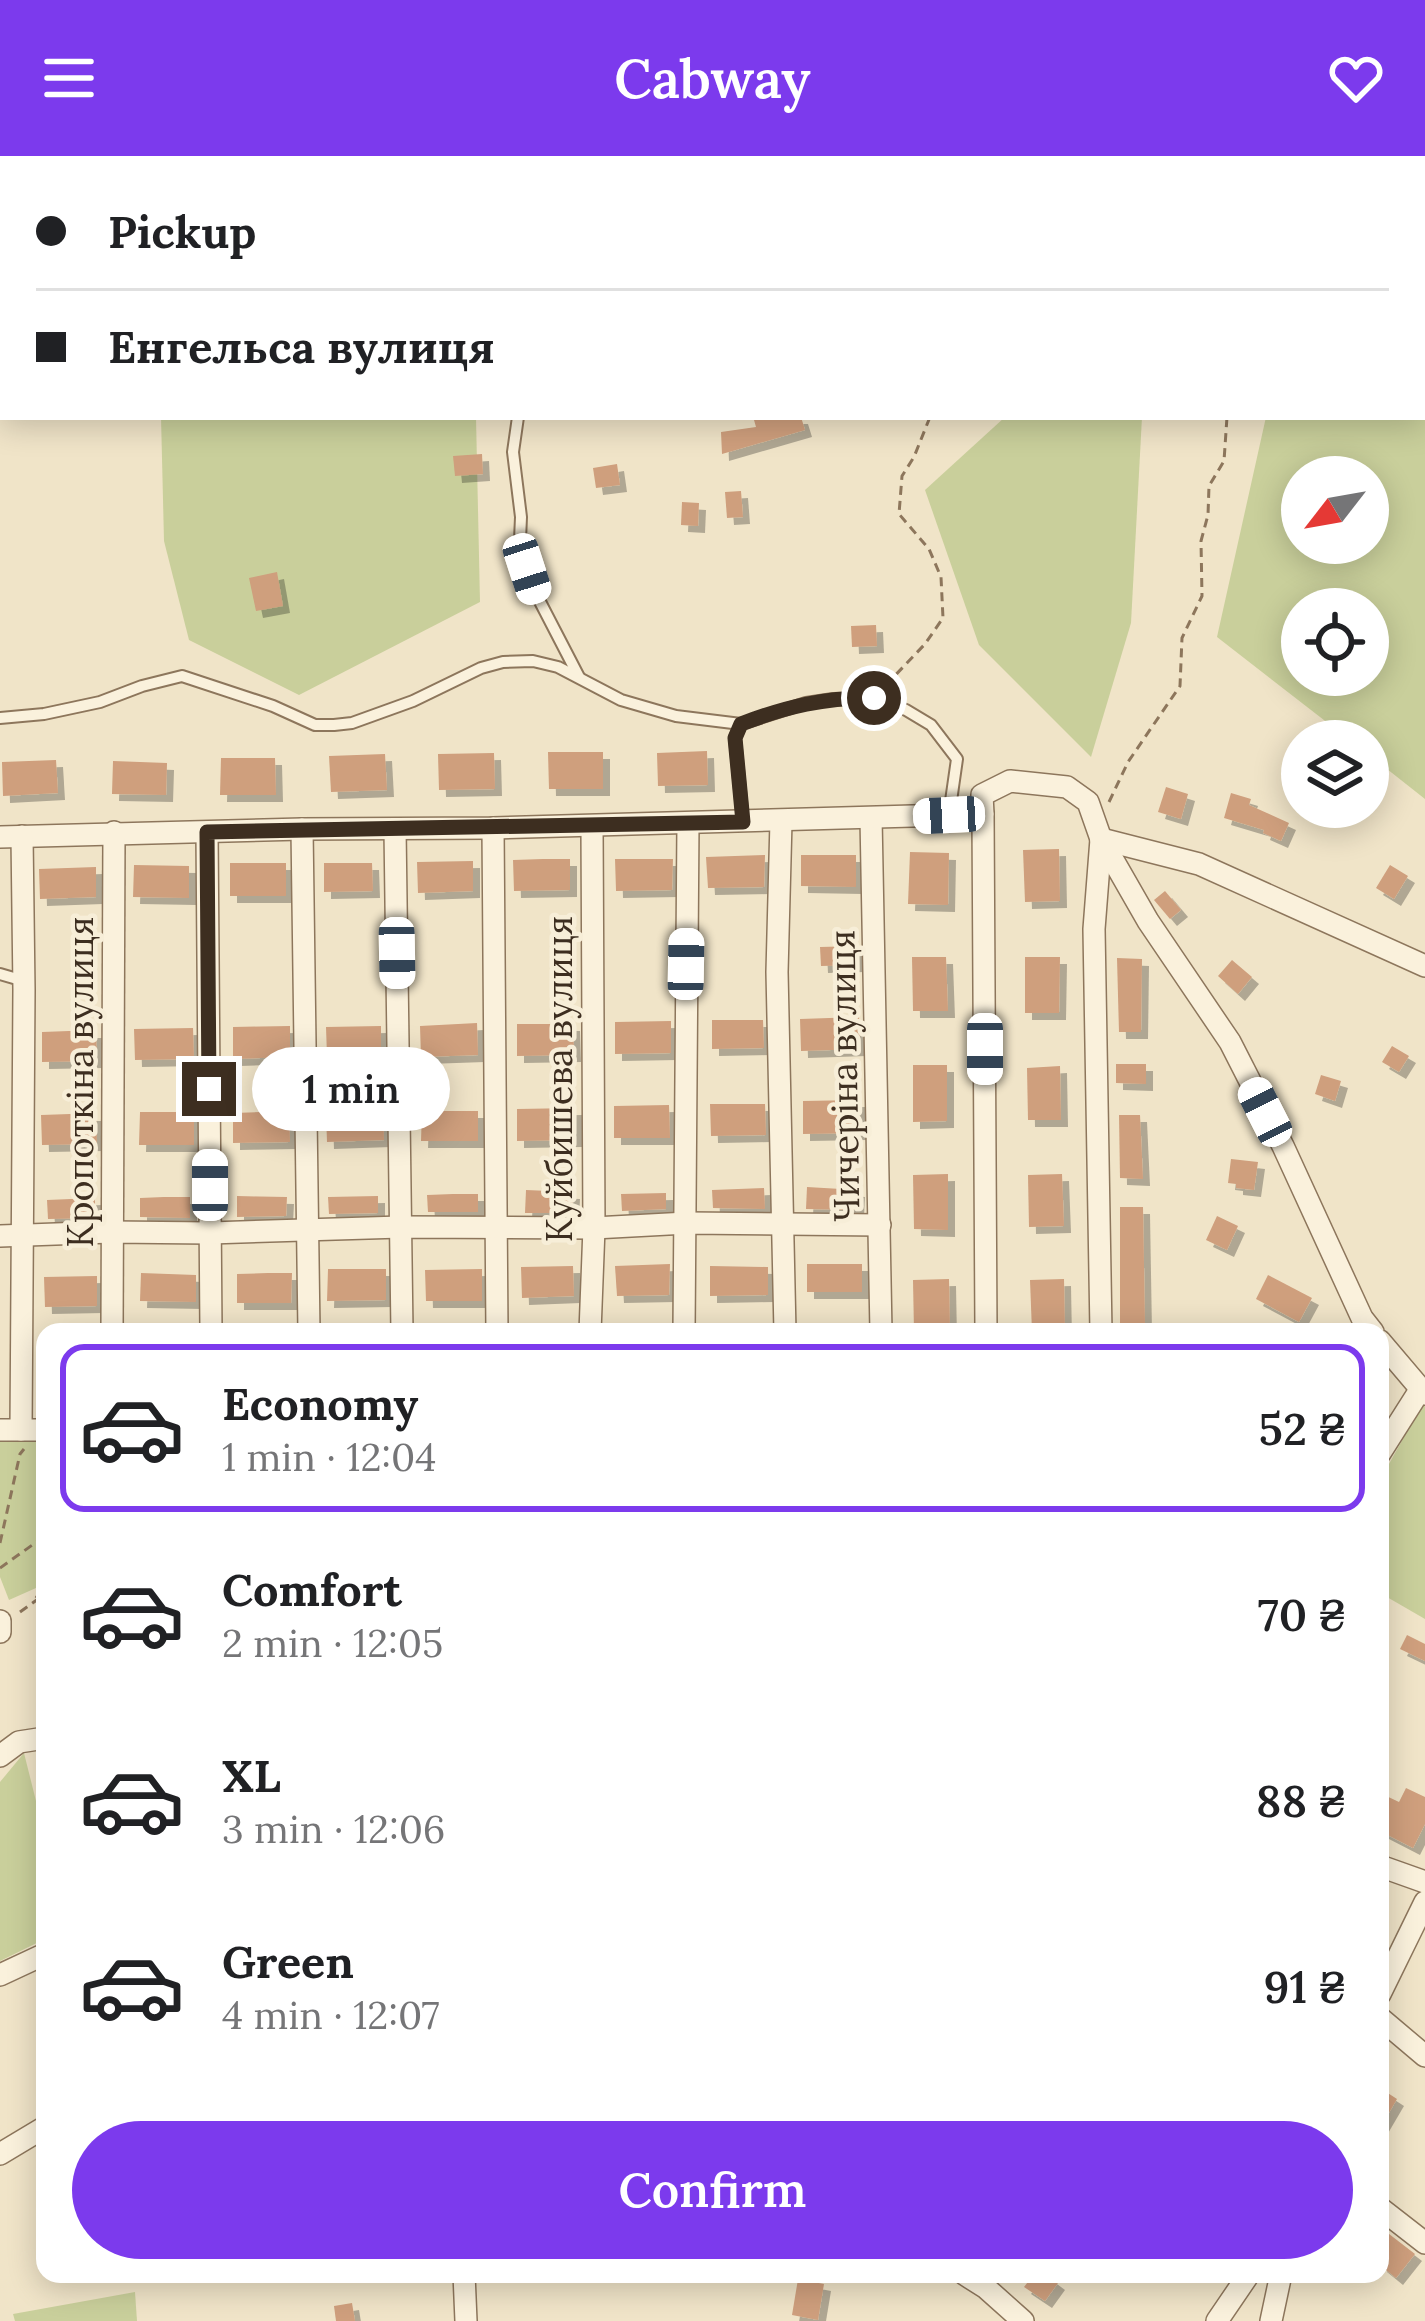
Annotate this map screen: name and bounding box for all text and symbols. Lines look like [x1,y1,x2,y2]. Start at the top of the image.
text: Cabway [614,44,811,113]
icon: menu [36,45,102,111]
icon: heart [1323,45,1389,111]
text: Pickup [108,203,256,260]
text: Енгельса вулиця [108,318,495,375]
north arrow [1281,456,1389,564]
map controls [1281,456,1389,828]
car [499,529,555,609]
button: locate [1281,588,1389,696]
route start [847,671,901,725]
button: layers [1281,720,1389,828]
car [912,795,986,835]
street label: Кропоткіна вулиця [57,916,103,1248]
street label: Куйбишева вулиця [536,916,582,1242]
car [378,917,416,989]
car [667,928,705,1000]
street label: Чичеріна вулиця [818,929,870,1223]
car [967,1013,1003,1085]
callout: 1 min [251,1047,449,1131]
route end [182,1062,236,1116]
text: 1 min [302,1064,400,1114]
car [1233,1072,1297,1152]
car [192,1149,228,1221]
icon: car [78,1374,186,1482]
text: Economy [222,1375,418,1432]
text: 52 ₴ [1259,1400,1347,1457]
text: 1 min · 12:04 [222,1432,436,1482]
icon: car [78,1560,186,1668]
text: Comfort [222,1561,402,1618]
text: 70 ₴ [1258,1586,1347,1643]
text: 2 min · 12:05 [222,1618,443,1668]
icon: car [78,1746,186,1854]
text: XL [222,1747,281,1804]
text: 88 ₴ [1256,1772,1347,1829]
text: 3 min · 12:06 [222,1804,445,1854]
icon: car [78,1932,186,2040]
text: Green [222,1933,354,1990]
text: 91 ₴ [1263,1958,1347,2015]
text: 4 min · 12:07 [222,1990,439,2040]
button: Confirm [72,2121,1353,2259]

